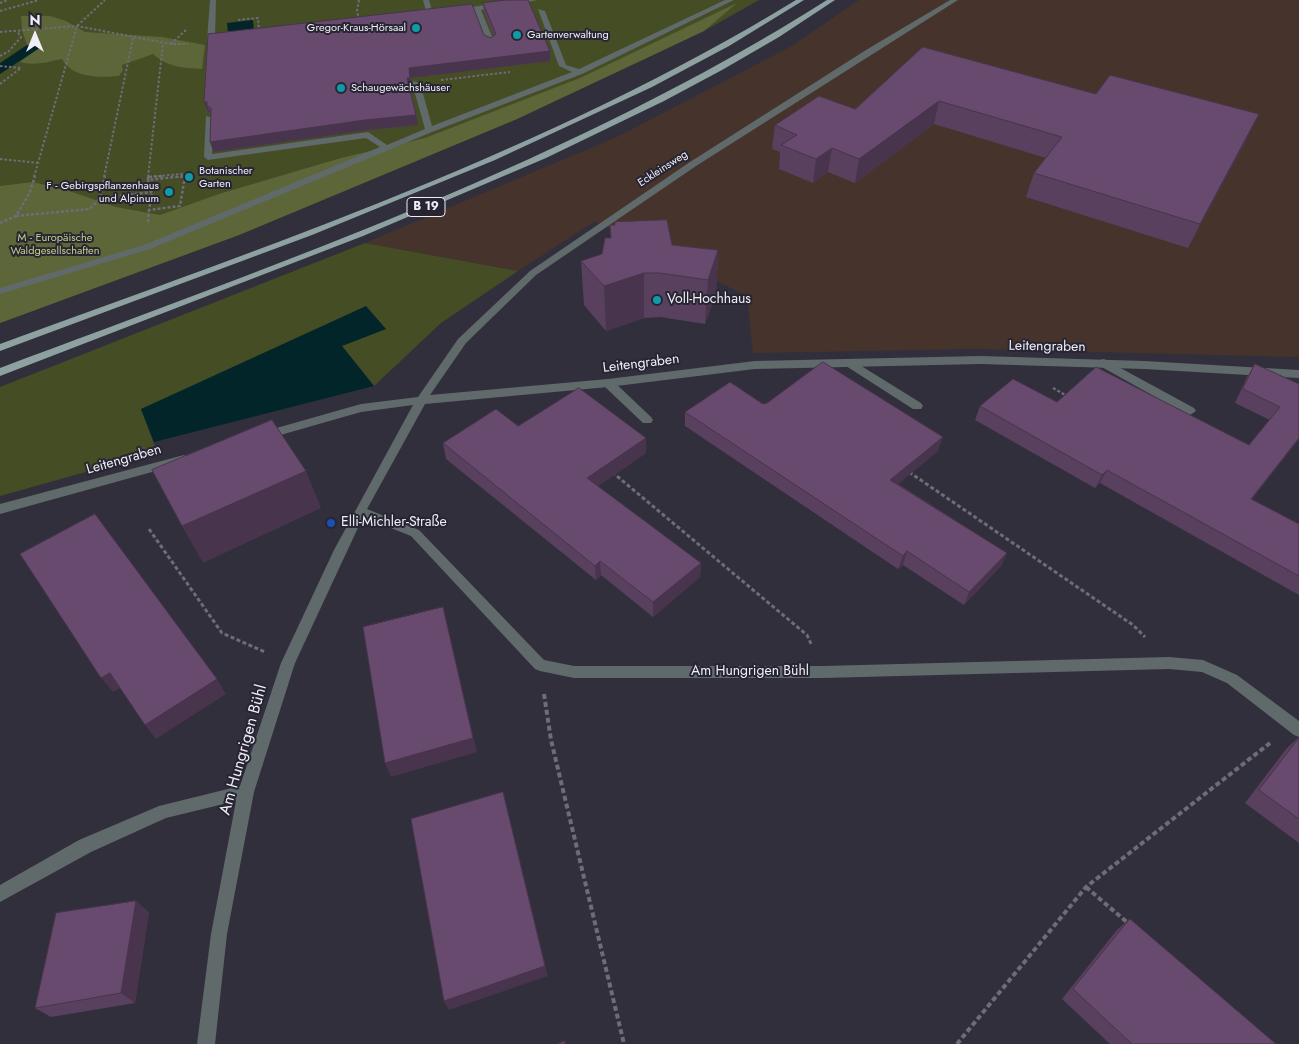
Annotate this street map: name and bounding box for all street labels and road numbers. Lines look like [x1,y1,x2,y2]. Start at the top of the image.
street label: Eckleinsweg [636,148,690,190]
road number: B 19 [407,198,445,216]
street label: Leitengraben [1008,338,1086,356]
street label: Leitengraben [602,351,680,377]
street label: Leitengraben [85,441,163,479]
street label: Am Hungrigen Bühl [691,664,809,680]
street label: Am Hungrigen Bühl [216,683,272,817]

